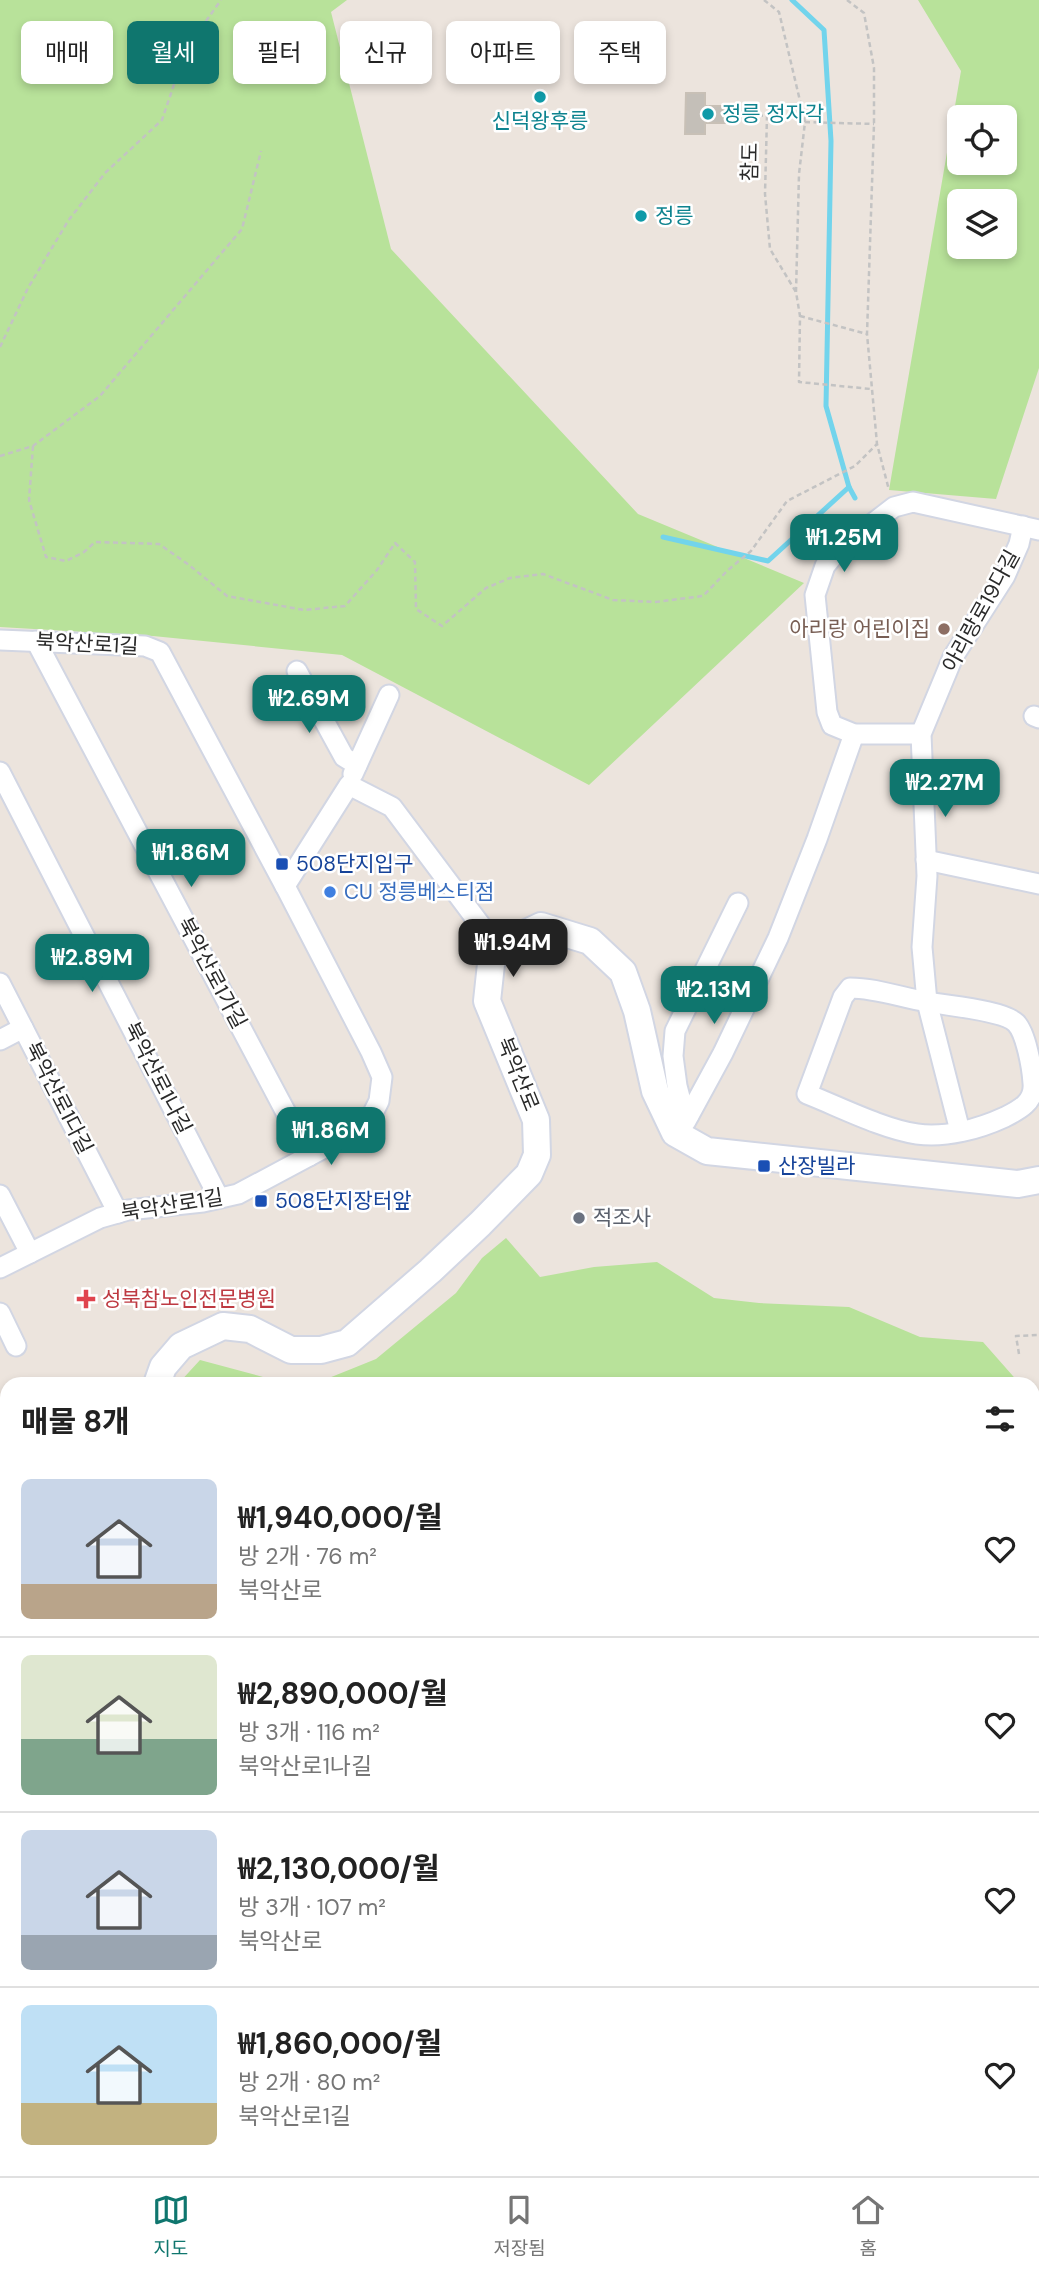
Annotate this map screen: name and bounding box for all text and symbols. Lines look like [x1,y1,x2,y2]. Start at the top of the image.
chip: 매매 [21,21,113,84]
chip: 월세 [127,21,219,84]
chip: 필터 [233,21,326,84]
chip: 신규 [340,21,432,84]
chip: 아파트 [446,21,560,84]
chip: 주택 [574,21,666,84]
marker: 신덕왕후릉 [532,89,548,105]
place label: 정릉 정자각 [722,100,824,128]
map controls [947,105,1017,259]
button: locate [947,105,1017,175]
marker: 정릉 정자각 [700,106,716,122]
place label: 신덕왕후릉 [492,107,588,135]
street label: 참도 [736,142,764,182]
button: layers [947,189,1017,259]
place label: 정릉 [655,202,694,230]
marker: 정릉 [633,208,649,224]
pin: ₩1.25M [787,514,901,574]
text: ₩1.25M [806,522,882,552]
street label: 아리랑로19다길 [936,545,1026,677]
place label: 아리랑 어린이집 [789,615,930,643]
marker: 아리랑 어린이집 [936,621,952,637]
street label: 북악산로1길 [35,627,139,661]
pin: ₩2.69M [252,676,366,735]
text: ₩2.69M [268,683,350,713]
pin: ₩2.27M [888,760,1002,819]
text: ₩2.27M [906,767,984,797]
pin: ₩1.86M [134,830,248,889]
text: ₩1.86M [152,837,230,867]
place label: 508단지입구 [296,850,413,878]
marker: 508단지입구 [274,856,290,872]
place label: CU 정릉베스티점 [344,878,494,906]
marker: CU 정릉베스티점 [322,884,338,900]
street label: 북악산로1가길 [171,912,253,1034]
pin: ₩1.94M [456,920,570,979]
text: ₩1.94M [475,927,551,957]
pin: ₩2.89M [35,934,149,994]
text: ₩2.89M [51,942,133,972]
pin: ₩2.13M [657,967,771,1026]
text: ₩2.13M [677,974,751,1004]
street label: 북악산로1나길 [118,1017,198,1139]
street label: 북악산로 [491,1033,545,1115]
street label: 북악산로1다길 [19,1037,99,1159]
pin: ₩1.86M [274,1108,388,1167]
text: ₩1.86M [292,1115,370,1145]
place label: 산장빌라 [778,1152,855,1180]
marker: 산장빌라 [756,1158,772,1174]
street label: 북악산로1길 [119,1183,225,1227]
place label: 508단지장터앞 [275,1187,412,1215]
marker: 508단지장터앞 [253,1193,269,1209]
place label: 적조사 [593,1204,651,1232]
marker: 적조사 [571,1210,587,1226]
place label: 성북참노인전문병원 [102,1285,276,1313]
marker: 성북참노인전문병원 [76,1289,96,1309]
icon: filters [981,1400,1019,1438]
text: 매물 8개 [21,1402,130,1441]
text: ₩1,940,000/월 [238,1498,443,1537]
icon: home [77,1507,161,1591]
icon: heart [981,1530,1019,1568]
text: 방 2개 · 76 m² [238,1541,377,1571]
text: 북악산로 [238,1575,323,1605]
text: ₩2,890,000/월 [238,1674,448,1713]
icon: home [77,1683,161,1767]
icon: heart [981,1706,1019,1744]
text: 방 3개 · 116 m² [238,1717,380,1747]
text: 북악산로1나길 [238,1751,372,1781]
text: ₩2,130,000/월 [238,1849,440,1888]
icon: home [77,1858,161,1942]
icon: heart [981,1881,1019,1919]
text: 방 3개 · 107 m² [238,1892,386,1922]
text: 북악산로 [238,1926,323,1956]
text: ₩1,860,000/월 [238,2024,442,2063]
icon: home [77,2033,161,2117]
icon: heart [981,2056,1019,2094]
text: 방 2개 · 80 m² [238,2067,380,2097]
text: 북악산로1길 [238,2101,351,2131]
tab: 지도 [152,2191,190,2261]
tab: 저장됨 [493,2191,546,2261]
tab: 홈 [849,2191,887,2261]

